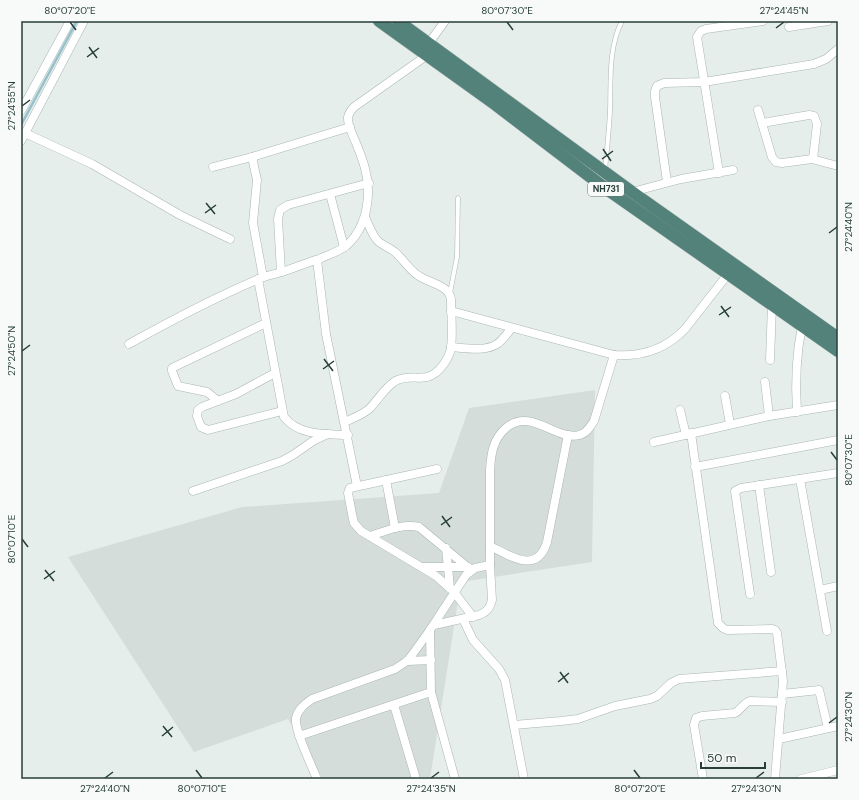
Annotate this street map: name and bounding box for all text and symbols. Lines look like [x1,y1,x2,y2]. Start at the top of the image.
text: 80°07'20"E [44,4,96,17]
text: 80°07'30"E [481,4,533,17]
text: 27°24'45"N [760,4,809,17]
text: 27°24'55"N [5,81,18,131]
road number: NH731 [588,182,624,196]
text: 27°24'40"N [842,202,855,252]
text: 27°24'50"N [5,326,18,376]
text: 80°07'30"E [842,434,855,486]
text: 80°07'10"E [5,514,18,563]
text: 27°24'30"N [842,692,855,742]
scale bar [701,744,765,770]
text: 50 m [707,750,736,766]
text: 27°24'40"N [80,782,130,795]
text: 80°07'10"E [178,782,227,795]
text: 27°24'35"N [406,782,456,795]
text: 80°07'20"E [614,782,666,795]
text: 27°24'30"N [731,782,781,795]

